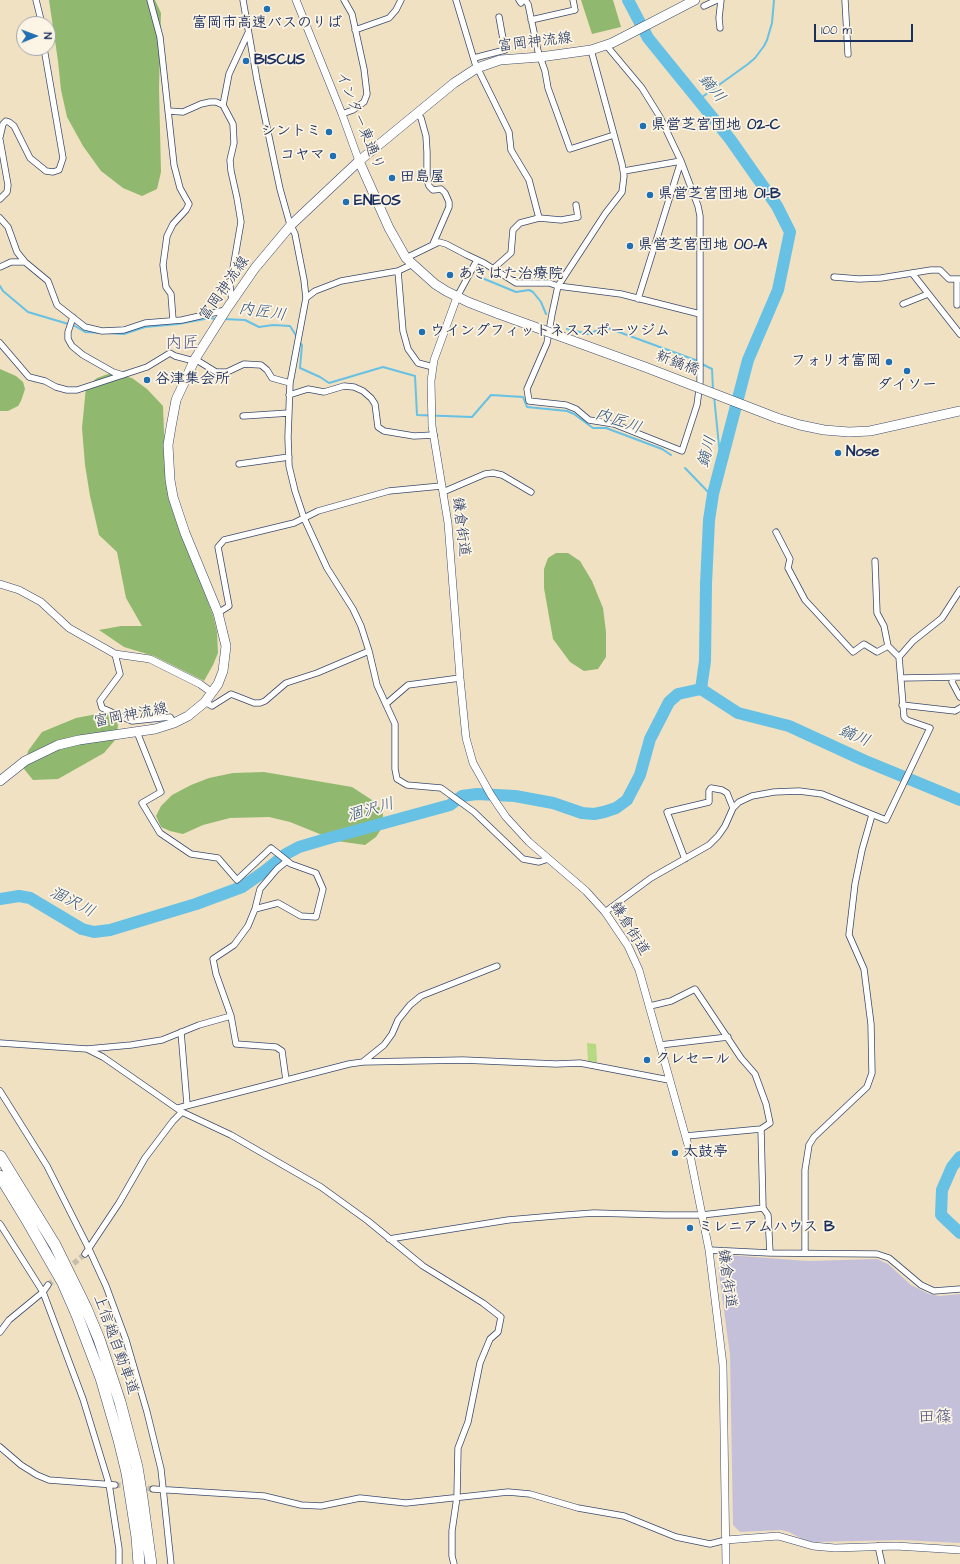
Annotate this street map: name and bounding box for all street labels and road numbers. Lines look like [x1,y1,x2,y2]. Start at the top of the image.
street label: 富岡神流線 [497,29,573,57]
street label: インター東通り [331,69,387,173]
street label: 富岡神流線 [196,253,254,325]
street label: 新鏑橋 [653,348,701,380]
street label: 鎌倉街道 [447,496,473,558]
street label: 富岡神流線 [92,700,170,732]
street label: 鎌倉街道 [605,899,653,959]
street label: 鎌倉街道 [713,1248,739,1310]
street label: 上信越自動車道 [89,1293,141,1397]

